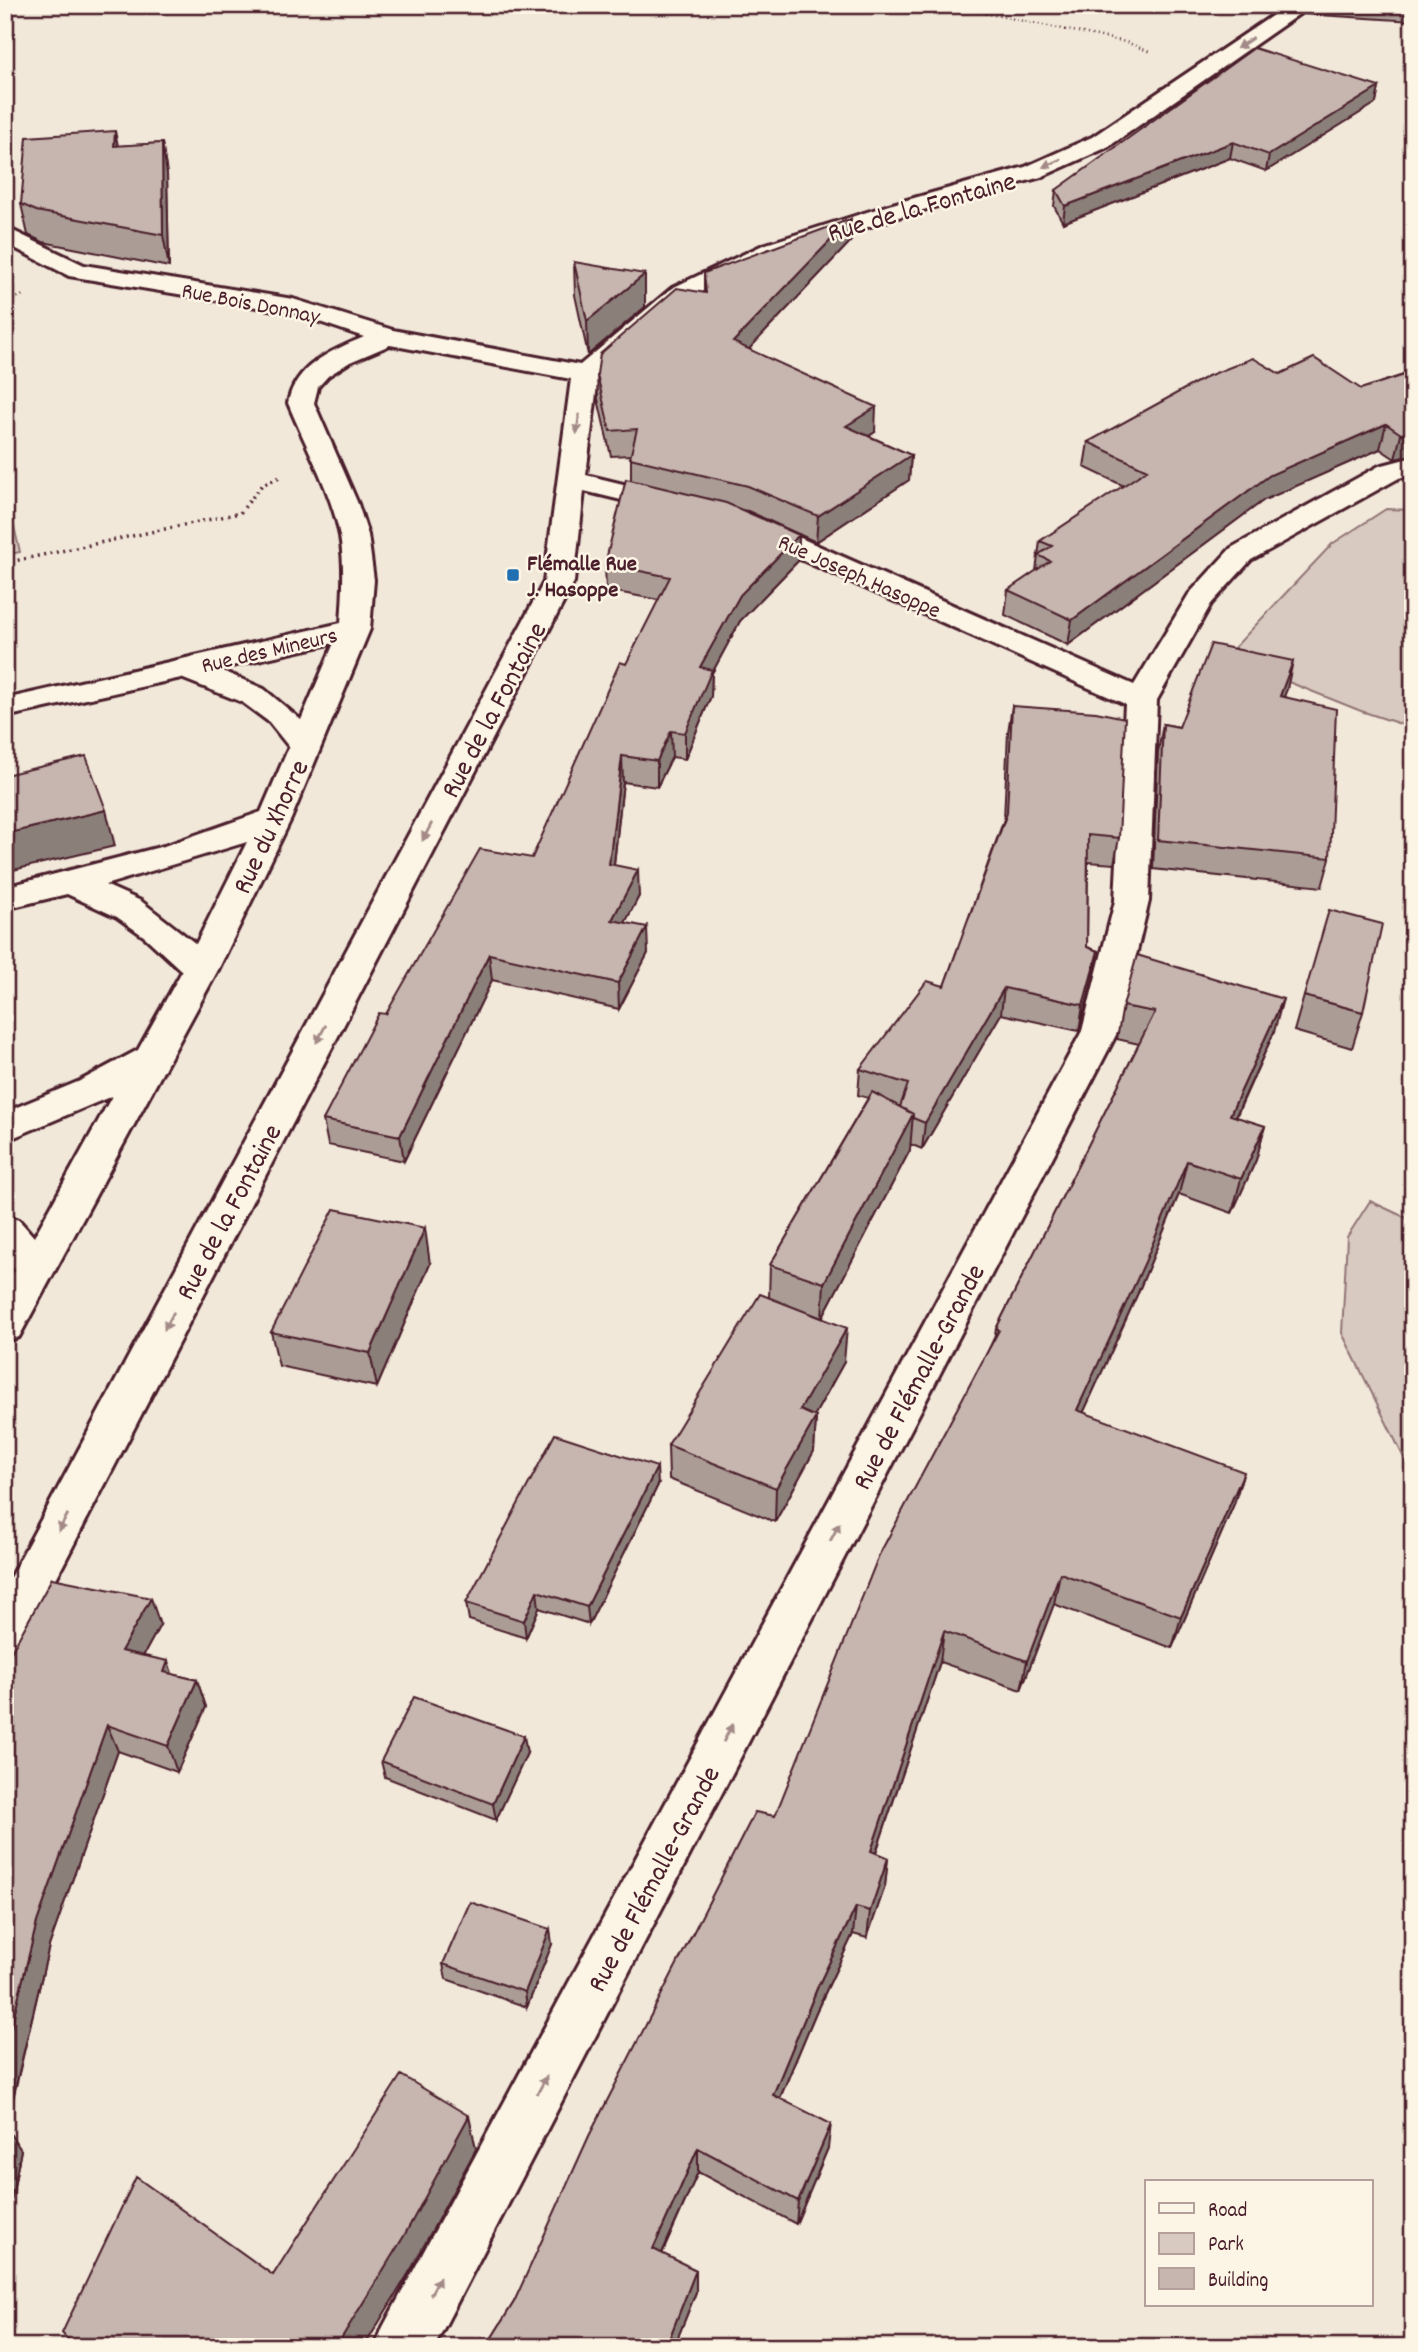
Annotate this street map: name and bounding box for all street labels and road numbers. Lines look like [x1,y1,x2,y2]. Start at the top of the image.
street label: Rue de la Fontaine [824,164,1021,256]
street label: Rue Bois Donnay [178,276,323,335]
street label: Rue Joseph Hasoppe [772,528,945,629]
street label: Rue de la Fontaine [433,616,560,806]
street label: Rue des Mineurs [198,621,341,684]
street label: Rue du Xhorre [225,754,322,902]
street label: Rue de la Fontaine [168,1118,295,1308]
street label: Rue de Flémalle-Grande [845,1258,998,1499]
street label: Rue de Flémalle-Grande [580,1760,733,2001]

